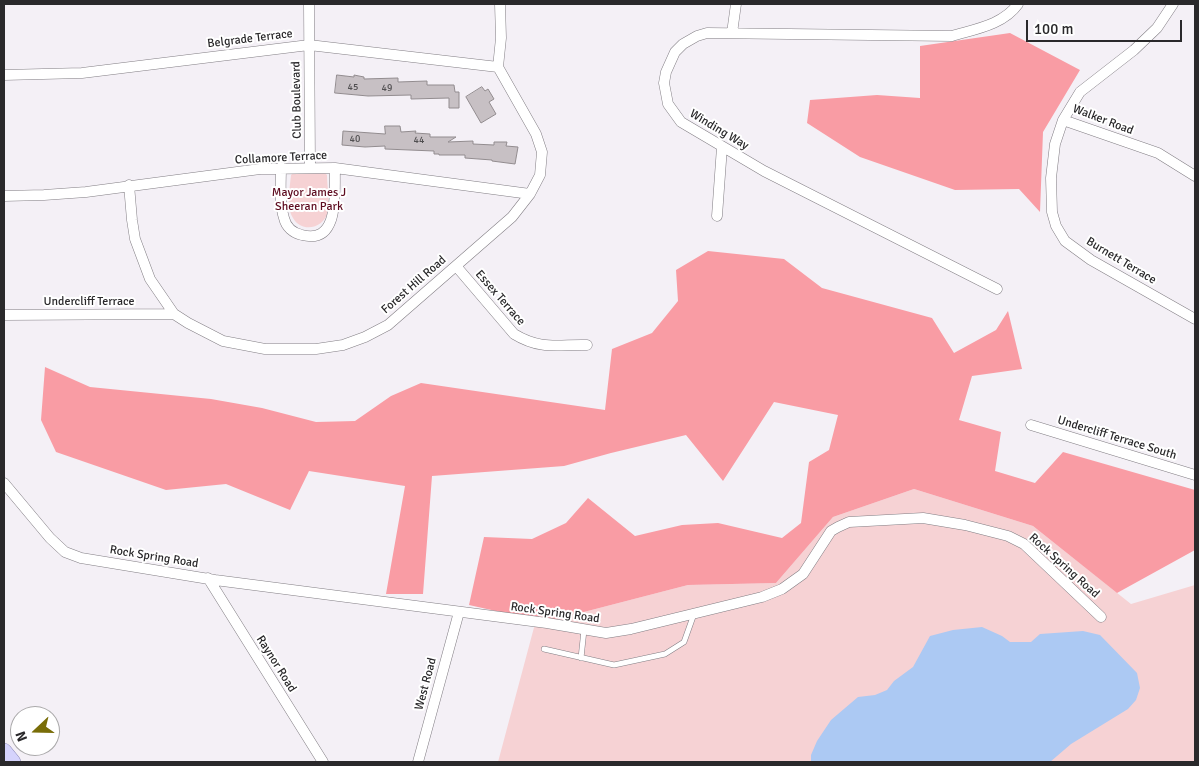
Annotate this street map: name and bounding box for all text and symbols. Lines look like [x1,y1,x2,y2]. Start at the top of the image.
scale bar [1029,10,1185,42]
text: 100 m [1034,20,1074,38]
street label: Belgrade Terrace [207,27,293,51]
street label: Club Boulevard [289,61,305,139]
house number: 45 [348,81,358,93]
house number: 49 [382,82,392,94]
street label: Walker Road [1071,102,1135,138]
street label: Winding Way [687,107,751,153]
house number: 40 [350,133,360,145]
house number: 44 [414,134,424,146]
street label: Collamore Terrace [235,148,327,168]
park label: Mayor James J Sheeran Park [272,186,346,214]
street label: Burnett Terrace [1083,234,1159,288]
street label: Forest Hill Road [379,253,449,317]
street label: Essex Terrace [472,267,528,329]
street label: Undercliff Terrace [43,295,135,309]
street label: Undercliff Terrace South [1056,413,1178,463]
street label: Rock Spring Road [1026,531,1102,601]
street label: Rock Spring Road [109,543,199,571]
street label: Rock Spring Road [510,600,600,626]
street label: Raynor Road [253,633,299,695]
street label: West Road [412,656,440,712]
north arrow [10,706,60,756]
text: N [12,729,31,744]

